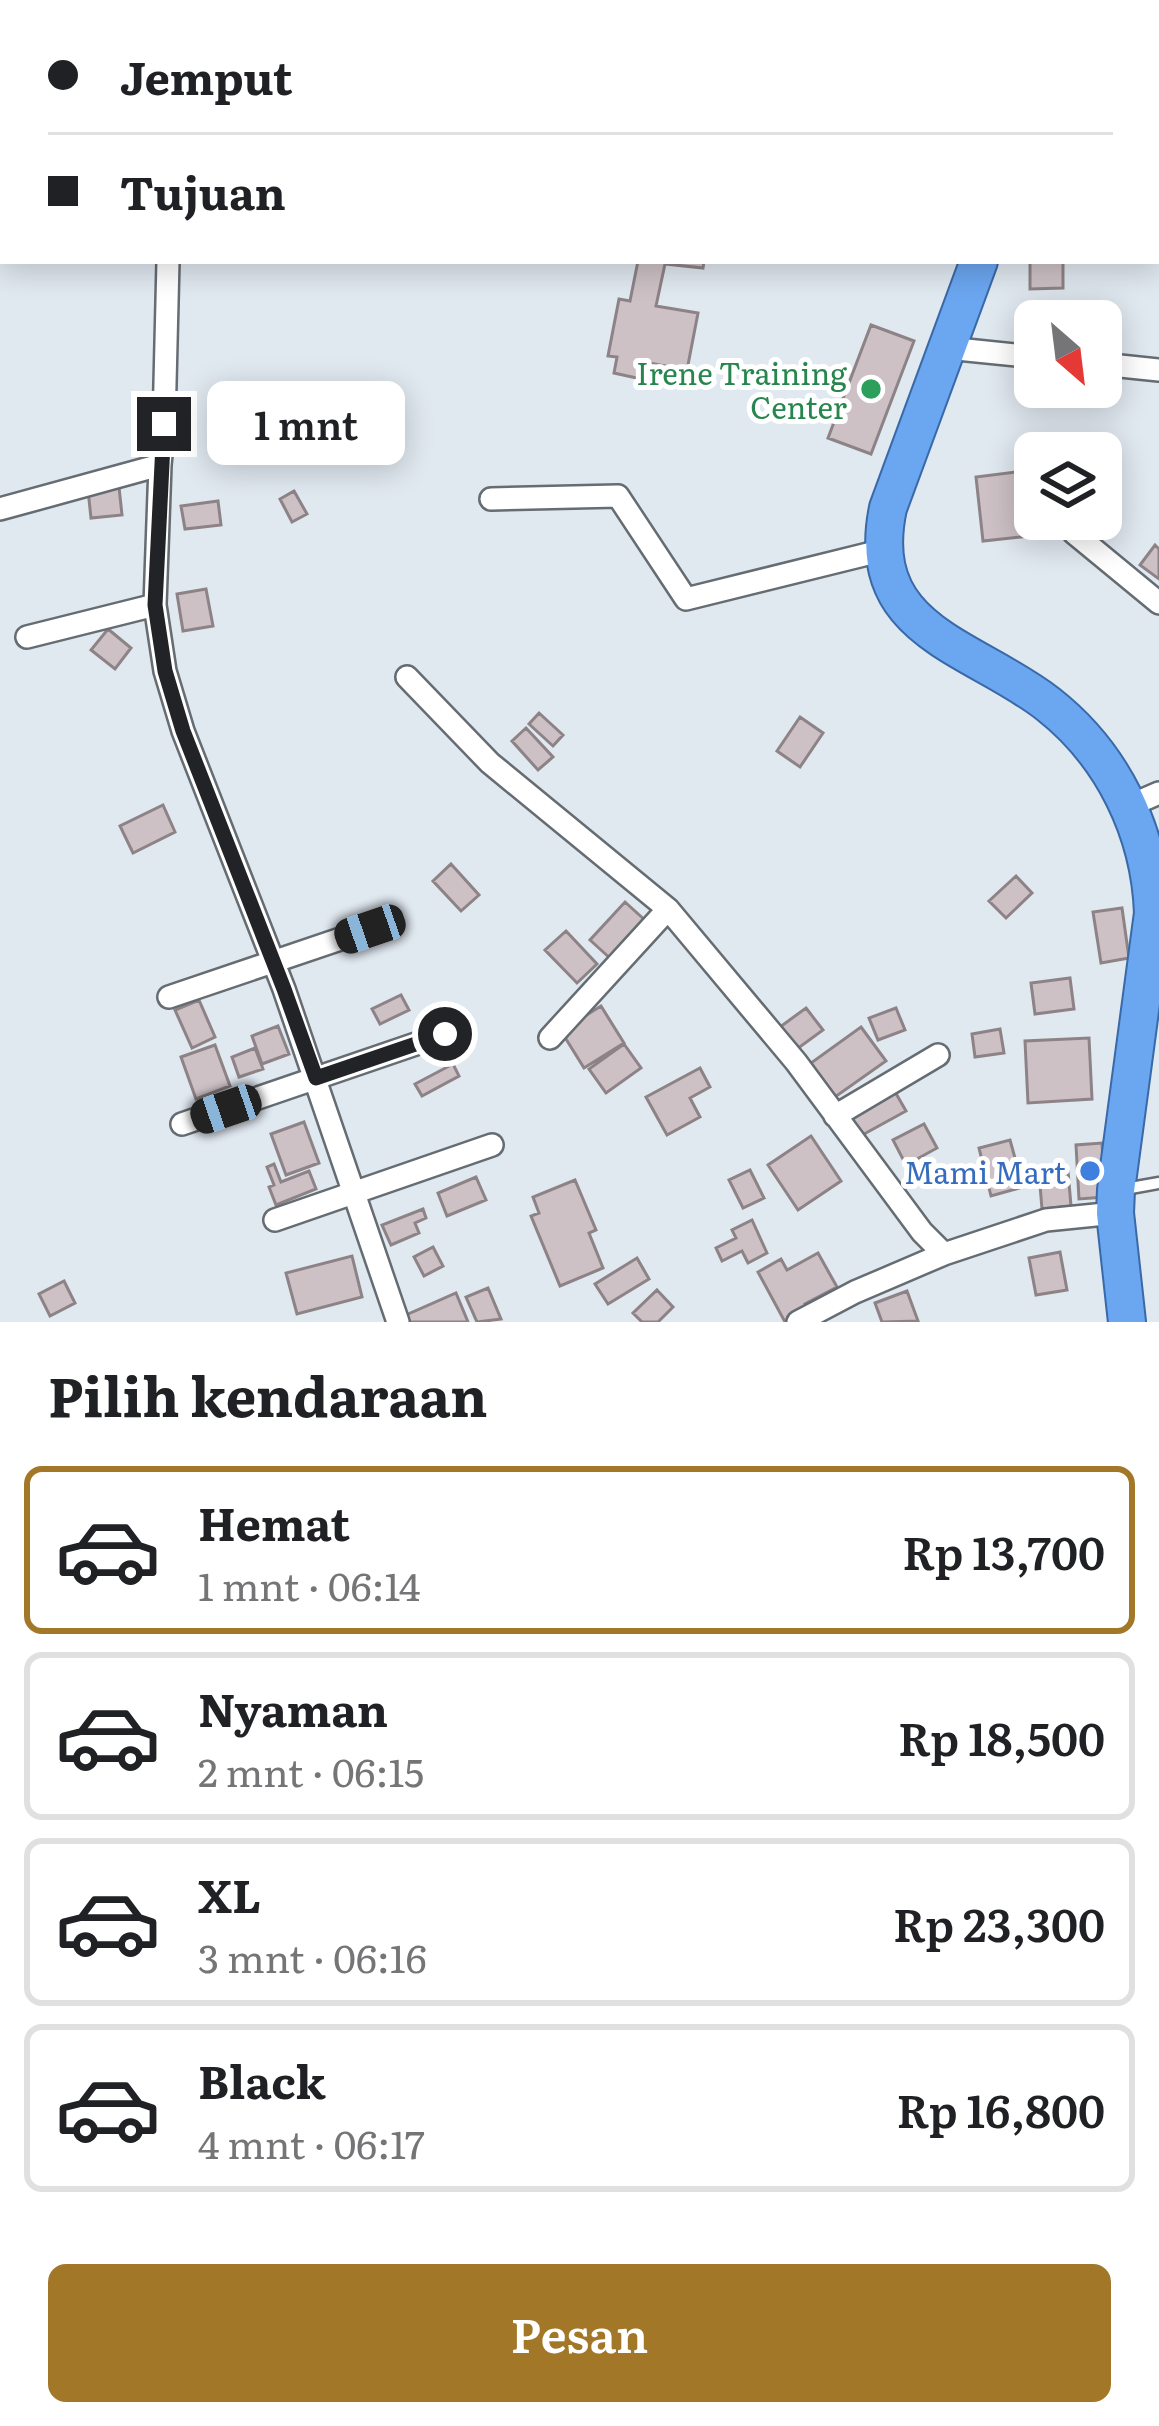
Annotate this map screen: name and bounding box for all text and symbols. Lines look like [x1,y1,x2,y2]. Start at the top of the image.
text: Jemput [120,42,293,109]
text: Tujuan [120,157,286,224]
north arrow [1014,300,1122,408]
map controls [1014,300,1122,540]
place label: Irene Training Center [636,350,847,428]
marker: Irene Training Center [858,376,884,402]
callout: 1 mnt [206,382,404,466]
text: 1 mnt [254,394,358,452]
route end [137,397,191,451]
button: layers [1014,432,1122,540]
car [330,900,410,958]
route start [418,1007,472,1061]
car [186,1080,266,1138]
place label: Mami Mart [904,1149,1066,1193]
marker: Mami Mart [1077,1158,1103,1184]
text: Pilih kendaraan [48,1353,487,1434]
text: Hemat [198,1488,350,1555]
icon: car [54,1496,162,1604]
text: Rp 13,700 [902,1517,1105,1584]
text: 1 mnt · 06:14 [198,1555,420,1613]
text: Nyaman [198,1674,388,1741]
icon: car [54,1682,162,1790]
text: Rp 18,500 [898,1703,1105,1770]
text: 2 mnt · 06:15 [198,1741,424,1799]
text: XL [198,1860,261,1927]
icon: car [54,1868,162,1976]
text: Rp 23,300 [893,1889,1105,1956]
text: 3 mnt · 06:16 [198,1927,427,1985]
text: Black [198,2046,326,2113]
icon: car [54,2054,162,2162]
text: Rp 16,800 [896,2075,1105,2142]
text: 4 mnt · 06:17 [198,2113,425,2171]
button: Pesan [48,2264,1111,2402]

